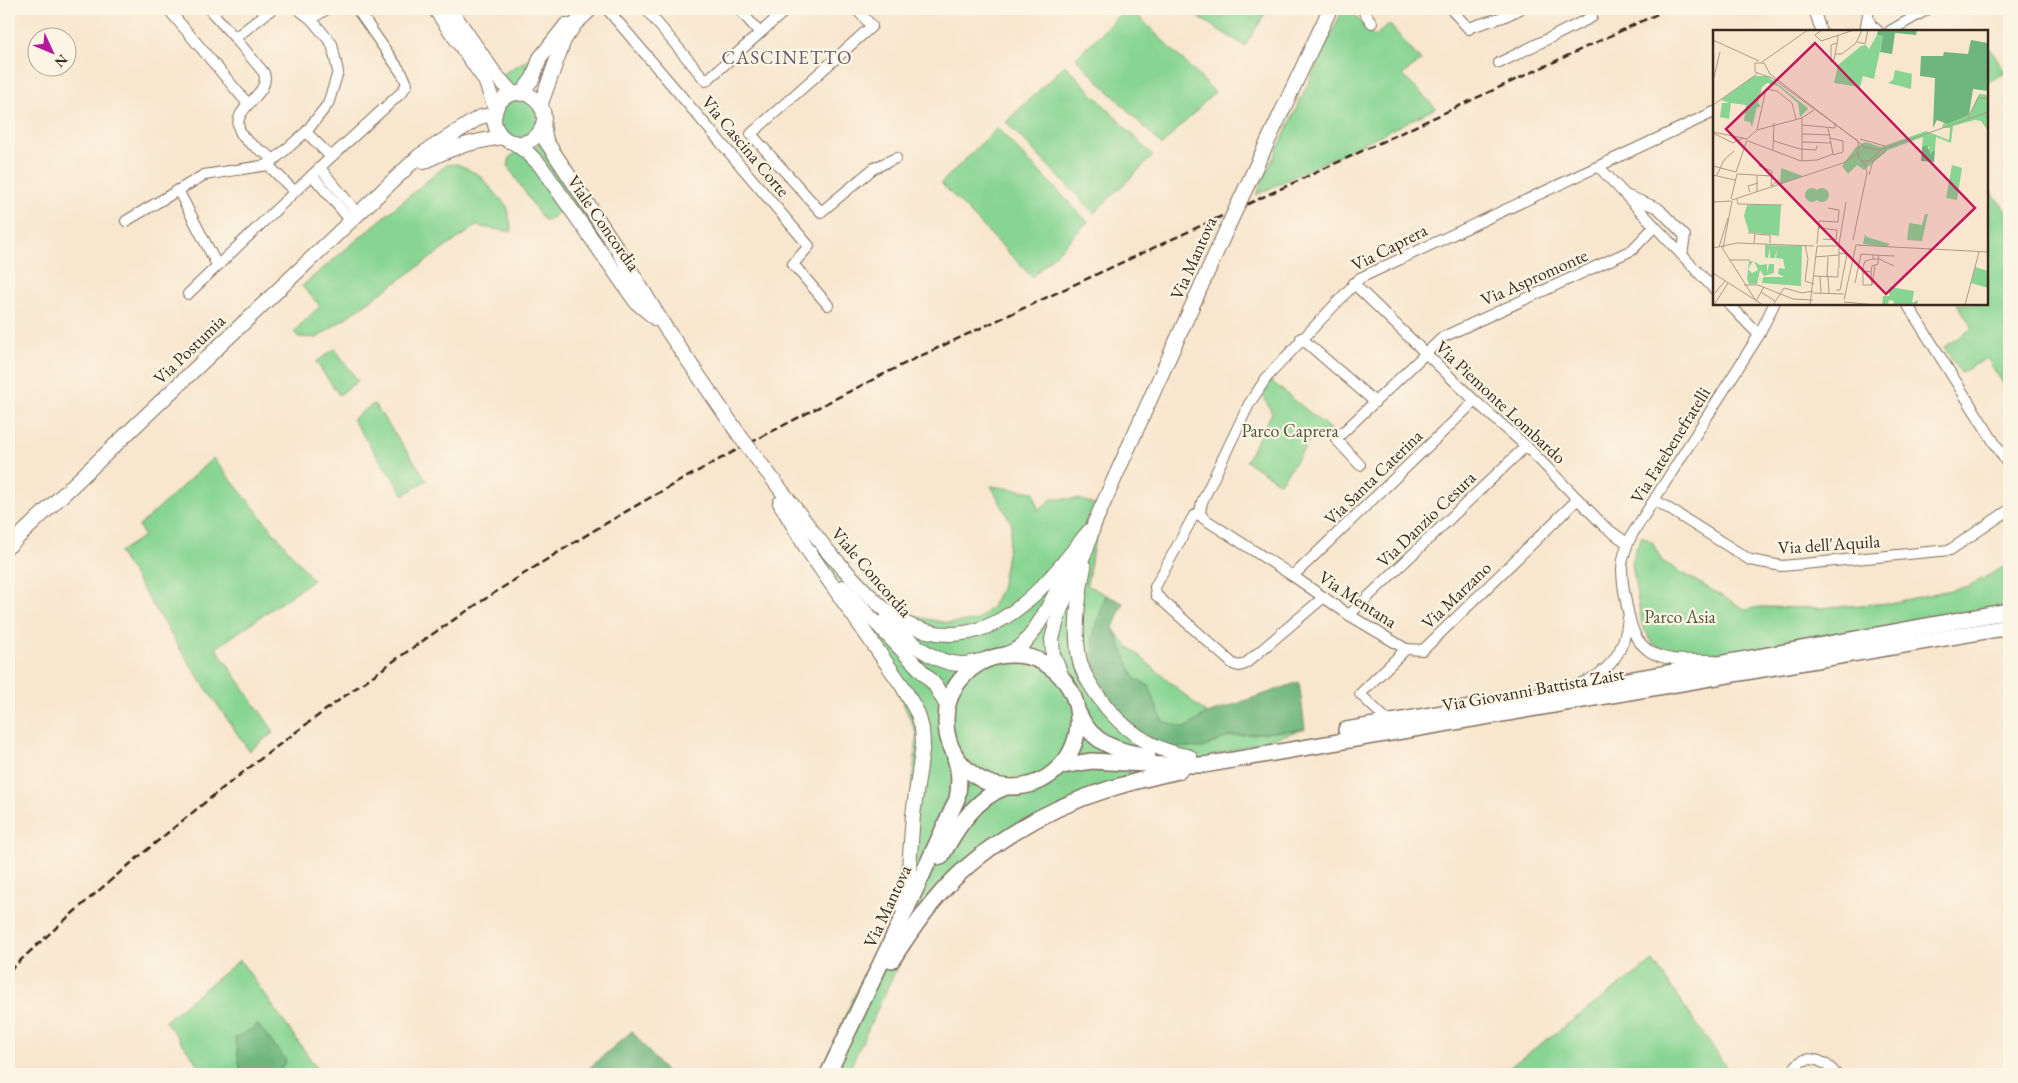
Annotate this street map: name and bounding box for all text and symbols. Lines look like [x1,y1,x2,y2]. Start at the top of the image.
north arrow [28,28,78,78]
inset map [1713,30,1988,305]
district label: CASCINETTO [722,45,852,70]
text: N [50,51,72,72]
street label: Via Cascina Corte [697,91,795,201]
street label: Viale Concordia [562,171,646,276]
street label: Via Mantova [1164,212,1222,303]
street label: Via Caprera [1347,218,1432,276]
street label: Via Aspromonte [1477,243,1591,311]
street label: Via Postumia [148,308,230,389]
street label: Via Piemonte Lombardo [1431,335,1571,469]
street label: Via Fatebenefratelli [1625,382,1715,507]
park label: Parco Caprera [1241,419,1339,442]
street label: Via Santa Caterina [1319,424,1428,530]
street label: Via Danzio Cesura [1372,465,1481,572]
street label: Viale Concordia [827,522,918,622]
street label: Via dell'Aquila [1777,529,1882,559]
street label: Via Marzano [1416,556,1496,634]
street label: Via Mentana [1314,565,1402,633]
park label: Parco Asia [1644,605,1717,628]
street label: Via Giovanni Battista Zaist [1440,662,1626,716]
street label: Via Mantova [858,860,916,951]

